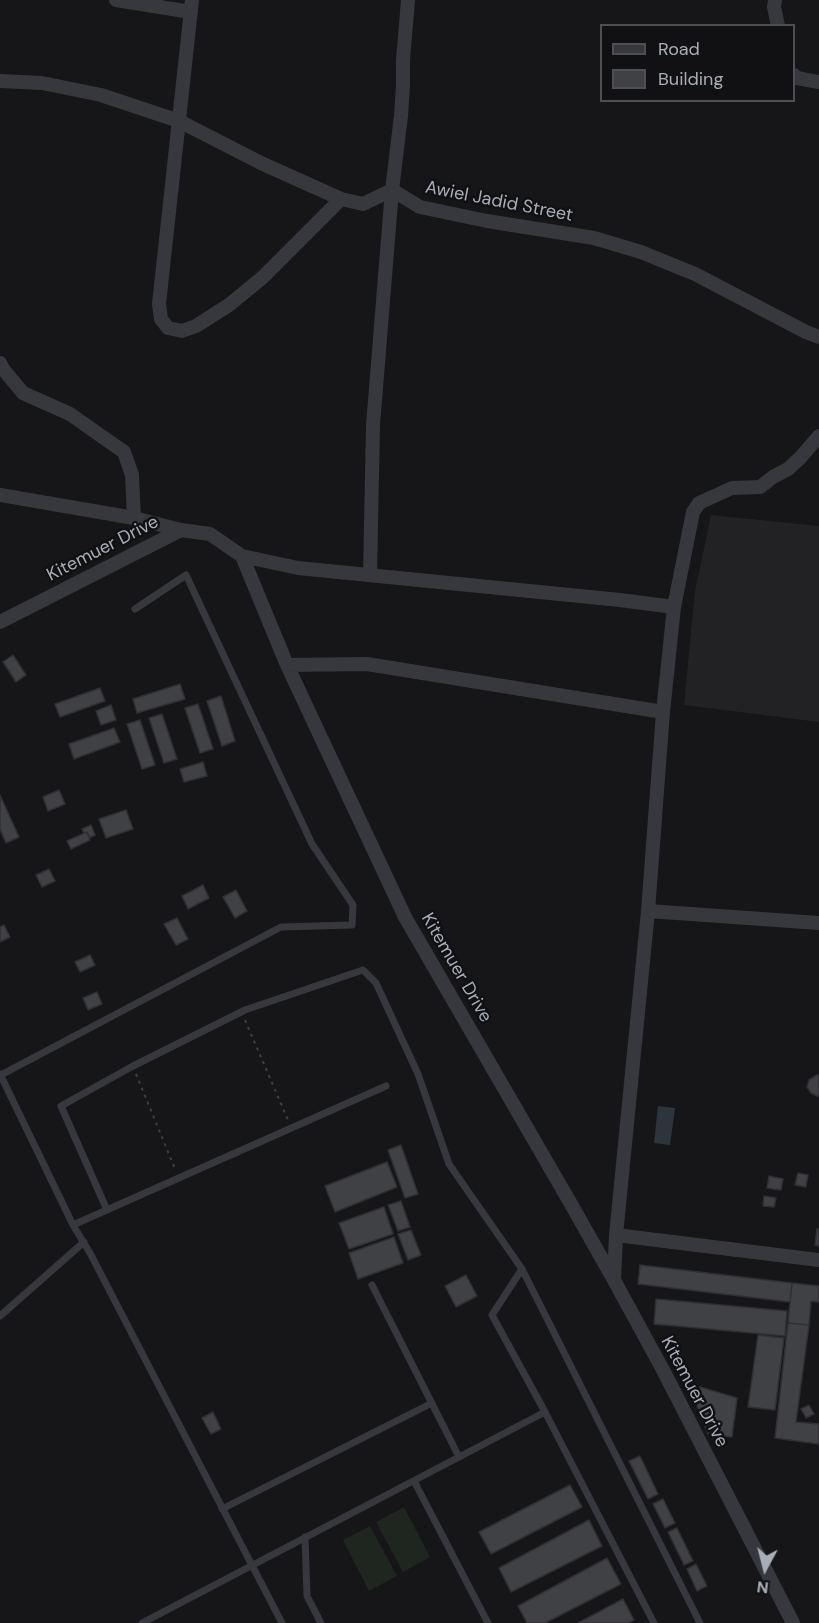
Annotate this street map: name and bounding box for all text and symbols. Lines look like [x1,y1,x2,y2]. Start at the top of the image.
legend [600,24,795,102]
text: Road [658,37,700,61]
text: Building [658,67,723,91]
street label: Awiel Jadid Street [423,177,575,227]
street label: Kitemuer Drive [44,512,162,586]
street label: Kitemuer Drive [416,910,496,1026]
street label: Kitemuer Drive [656,1333,732,1451]
north arrow [735,1539,795,1599]
text: N [756,1576,770,1598]

